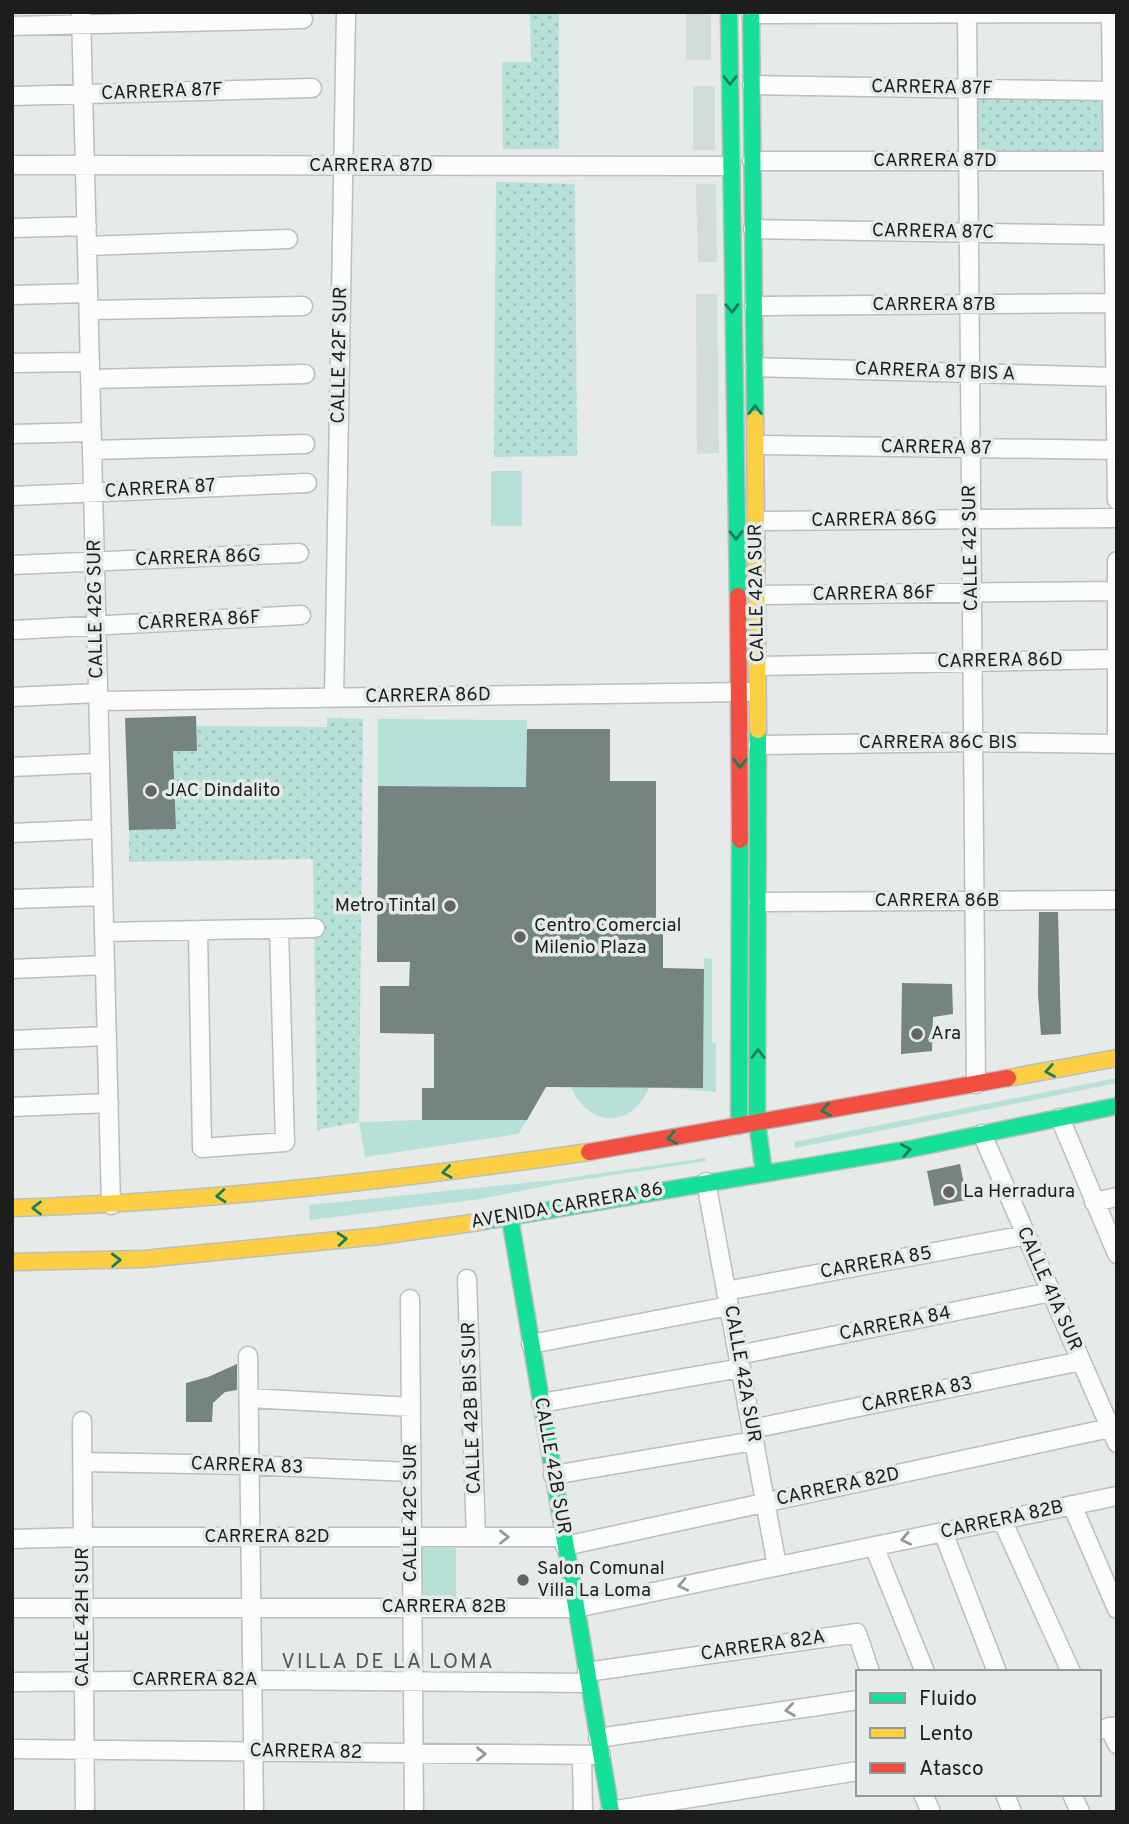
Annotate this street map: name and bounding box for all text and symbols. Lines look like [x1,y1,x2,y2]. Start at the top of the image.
street label: CARRERA 87F [871,75,993,101]
one-way arrow [722,76,738,86]
street label: CARRERA 87F [101,78,223,106]
street label: CARRERA 87D [873,149,997,173]
street label: CARRERA 87D [309,154,433,178]
street label: CARRERA 87C [871,219,995,245]
street label: CALLE 42F SUR [327,286,353,424]
street label: CARRERA 87B [872,293,996,317]
one-way arrow [724,303,739,314]
street label: CARRERA 87 BIS A [854,357,1016,387]
one-way arrow [747,404,763,415]
street label: CARRERA 87 [880,435,992,461]
street label: CARRERA 87 [104,474,216,504]
street label: CALLE 42 SUR [958,485,984,611]
street label: CARRERA 86G [811,507,937,533]
street label: CALLE 42A SUR [744,523,770,663]
one-way arrow [728,531,744,541]
street label: CALLE 42G SUR [83,539,109,679]
street label: CARRERA 86G [135,544,261,572]
street label: CARRERA 86F [812,581,936,607]
street label: CARRERA 86F [137,606,261,636]
street label: CARRERA 86D [937,648,1063,674]
street label: CARRERA 86D [365,683,491,709]
street label: CARRERA 86C BIS [859,731,1017,755]
one-way arrow [732,758,748,769]
place label: JAC Dindalito [165,779,280,803]
marker: JAC Dindalito [143,783,159,799]
street label: CARRERA 86B [874,889,1000,913]
place label: Metro Tintal [335,894,436,918]
marker: Metro Tintal [442,898,458,914]
place label: Centro Comercial Milenio Plaza [534,914,682,960]
marker: Centro Comercial Milenio Plaza [512,929,528,945]
place label: Ara [931,1022,961,1046]
marker: Ara [909,1026,925,1042]
one-way arrow [750,1048,766,1059]
one-way arrow [1044,1063,1056,1078]
one-way arrow [820,1102,832,1117]
one-way arrow [666,1130,678,1145]
one-way arrow [900,1143,912,1158]
one-way arrow [441,1164,453,1179]
street label: AVENIDA CARRERA 86 [469,1177,665,1235]
place label: La Herradura [963,1180,1075,1204]
marker: La Herradura [941,1184,957,1200]
one-way arrow [215,1188,226,1203]
one-way arrow [31,1200,42,1216]
street label: CALLE 41A SUR [1011,1223,1087,1355]
one-way arrow [337,1232,348,1247]
street label: CARRERA 85 [818,1241,934,1285]
one-way arrow [111,1252,122,1267]
street label: CARRERA 84 [837,1301,953,1347]
street label: CALLE 42A SUR [718,1304,766,1444]
street label: CALLE 42B BIS SUR [457,1321,487,1495]
street label: CARRERA 83 [859,1372,975,1418]
street label: CALLE 42B SUR [528,1395,576,1537]
street label: CALLE 42C SUR [399,1444,423,1582]
street label: CARRERA 83 [190,1452,304,1480]
street label: CARRERA 82D [774,1462,902,1512]
street label: CARRERA 82B [938,1495,1066,1545]
street label: CARRERA 82D [204,1525,330,1549]
one-way arrow [499,1529,510,1545]
one-way arrow [900,1531,912,1546]
street label: CALLE 42H SUR [71,1547,95,1687]
place label: Salon Comunal Villa La Loma [537,1557,665,1603]
marker: Salon Comunal Villa La Loma [515,1572,531,1588]
one-way arrow [677,1577,689,1592]
street label: CARRERA 82B [381,1595,507,1619]
street label: CARRERA 82A [699,1625,827,1667]
district label: VILLA DE LA LOMA [281,1649,495,1676]
street label: CARRERA 82A [132,1668,258,1692]
legend [856,1670,1101,1796]
text: Fluido [919,1686,977,1713]
one-way arrow [784,1702,796,1717]
text: Lento [919,1721,973,1748]
street label: CARRERA 82 [250,1739,362,1765]
one-way arrow [476,1746,486,1762]
text: Atasco [919,1756,984,1783]

